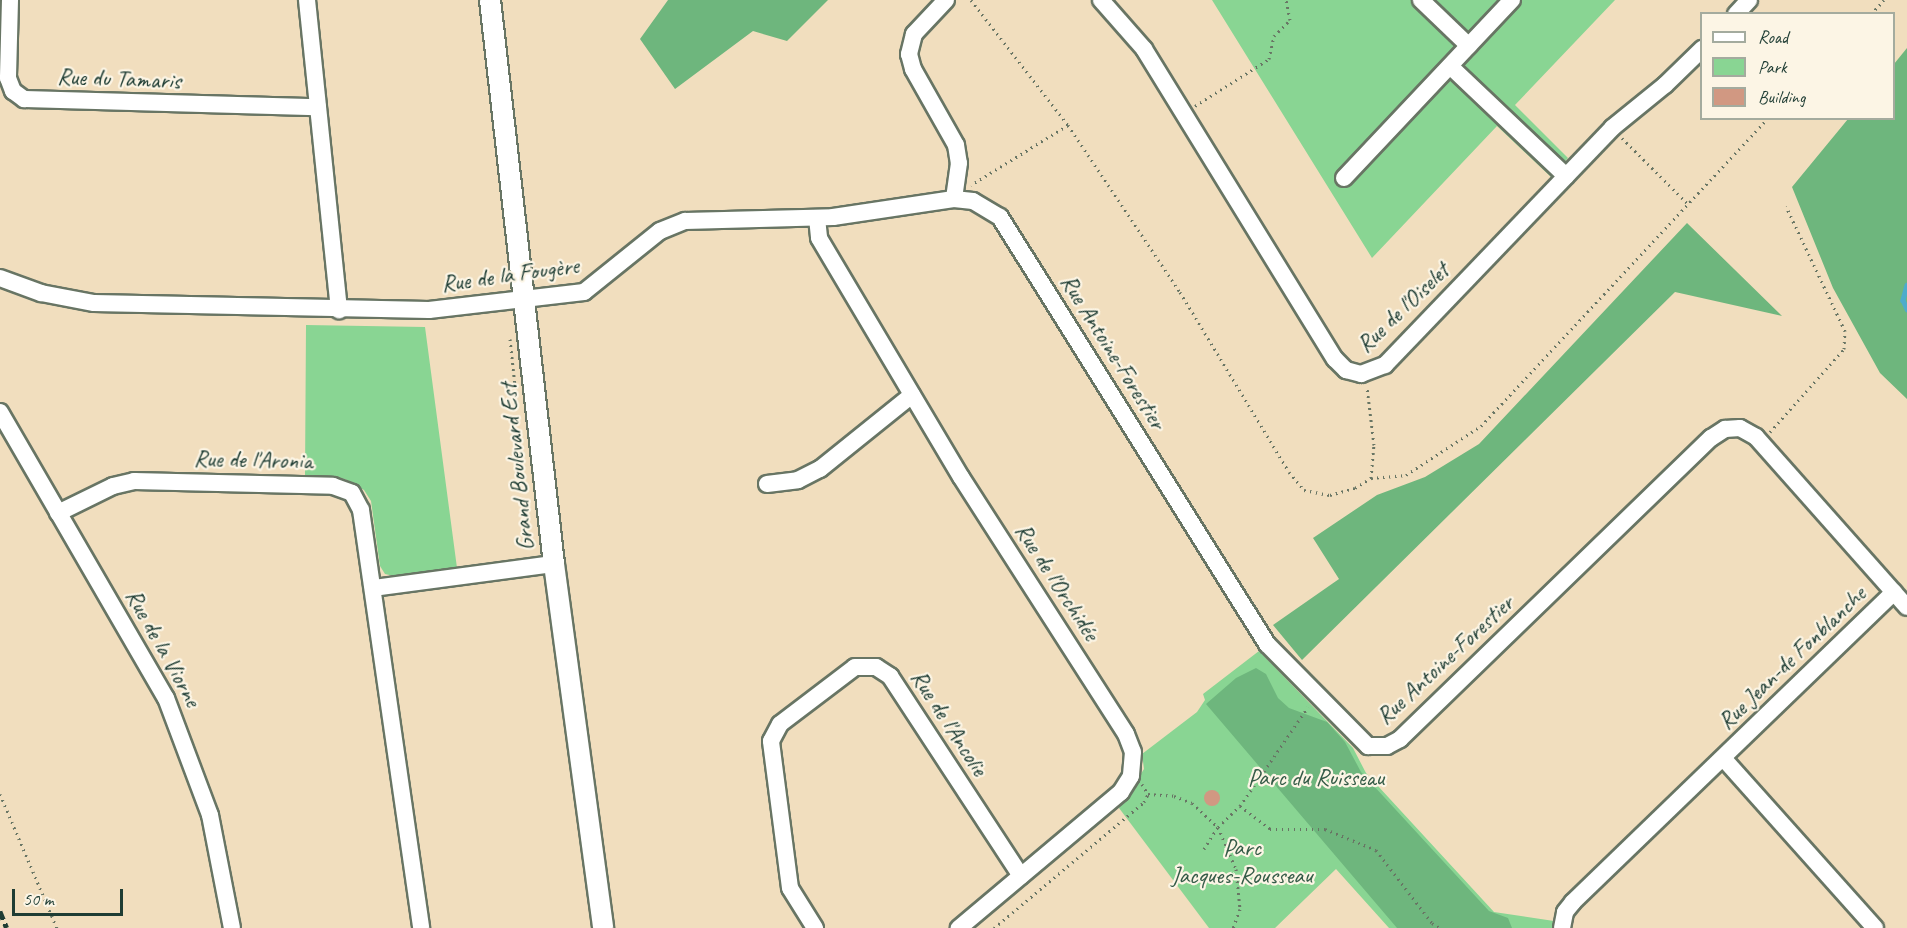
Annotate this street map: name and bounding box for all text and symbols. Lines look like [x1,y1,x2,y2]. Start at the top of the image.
legend [1700,12,1895,120]
text: Road [1758,26,1788,48]
text: Park [1758,56,1787,78]
street label: Rue du Tamaris [57,62,181,96]
text: Building [1758,86,1805,108]
street label: Rue de la Fougère [439,251,581,299]
street label: Rue de l'Oiselet [1351,257,1455,359]
street label: Rue Antoine-Forestier [1054,269,1172,435]
street label: Grand Boulevard Est [494,381,540,553]
street label: Rue de l'Aronia [193,445,313,475]
street label: Rue de l'Orchidée [1008,518,1106,646]
street label: Rue Jean-de Fonblanche [1713,581,1871,735]
street label: Rue de la Viorne [119,584,207,712]
street label: Rue Antoine-Forestier [1370,589,1520,731]
street label: Rue de l'Ancolie [904,665,994,781]
park label: Parc du Ruisseau [1248,764,1384,792]
park label: Parc Jacques-Rousseau [1171,834,1313,890]
scale bar [15,877,126,915]
text: 50 m [23,888,54,910]

